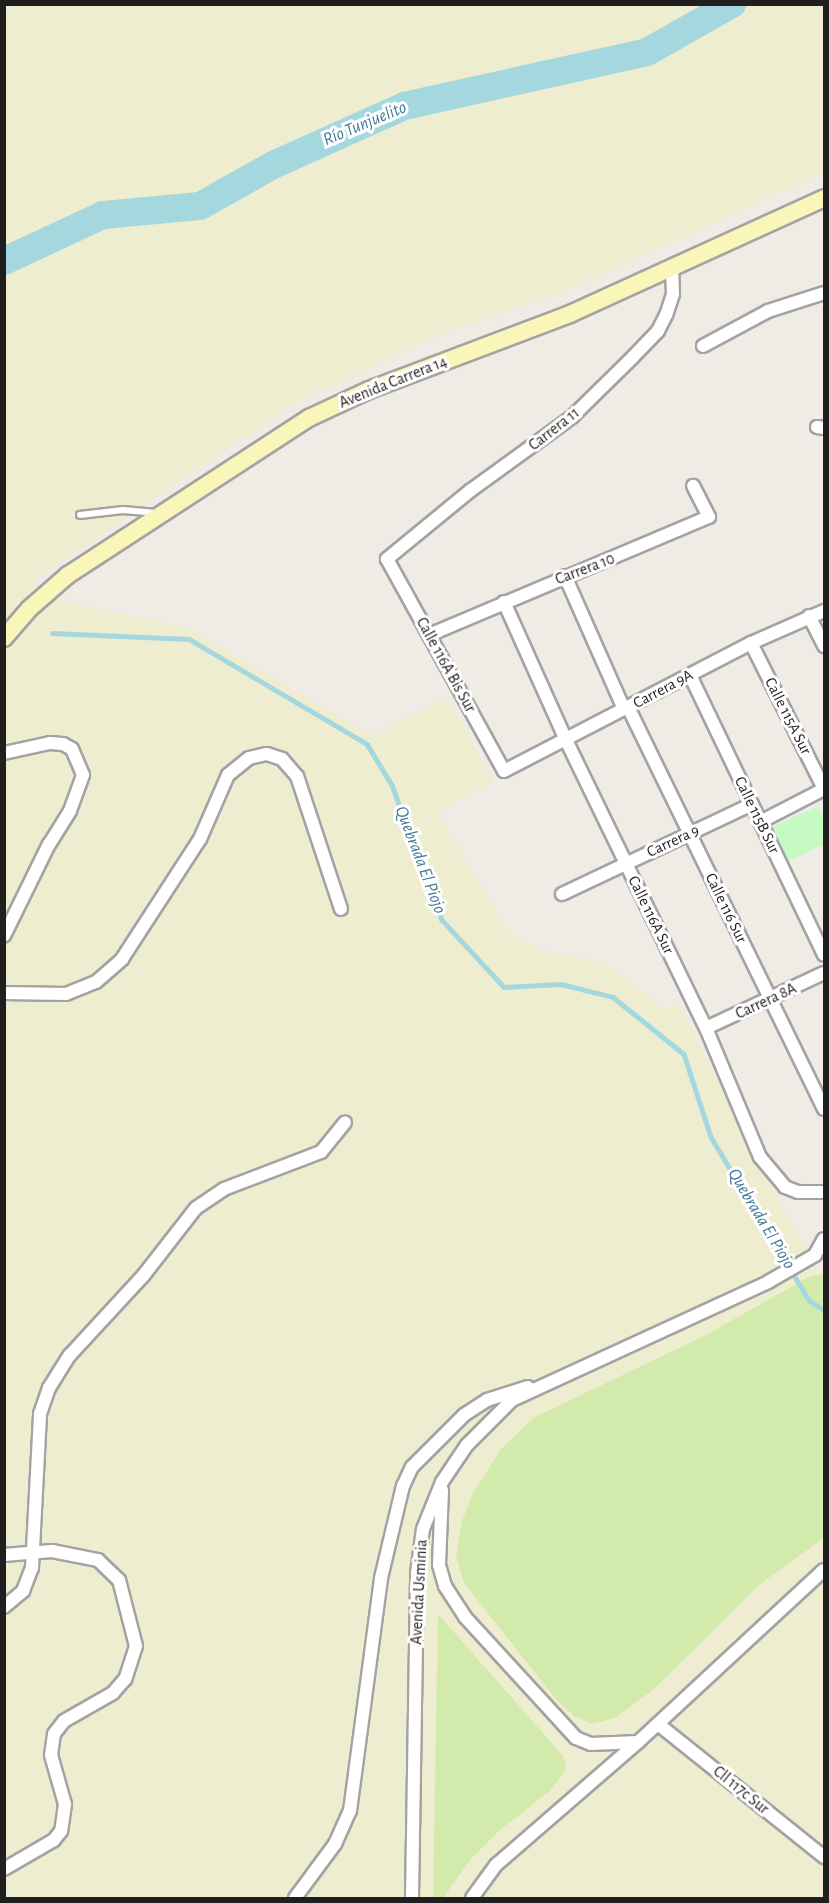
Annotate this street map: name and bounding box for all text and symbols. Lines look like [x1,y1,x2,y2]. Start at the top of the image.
water label: Río Tunjuelito [320,97,410,151]
street label: Avenida Carrera 14 [336,352,450,412]
street label: Carrera 11 [525,403,583,455]
street label: Carrera 10 [553,549,617,589]
street label: Calle 116A Bis Sur [412,614,480,716]
street label: Carrera 9A [630,665,696,713]
street label: Calle 115A Sur [760,674,816,758]
street label: Calle 115B Sur [730,773,784,857]
water label: Quebrada El Piojo [390,803,450,917]
street label: Carrera 9 [644,821,702,861]
street label: Calle 116 Sur [701,870,751,946]
street label: Calle 116A Sur [624,873,678,957]
street label: Carrera 8A [732,979,800,1023]
water label: Quebrada El Piojo [722,1165,800,1273]
street label: Avenida Usminia [407,1539,431,1645]
street label: Cll 117c Sur [709,1762,773,1818]

